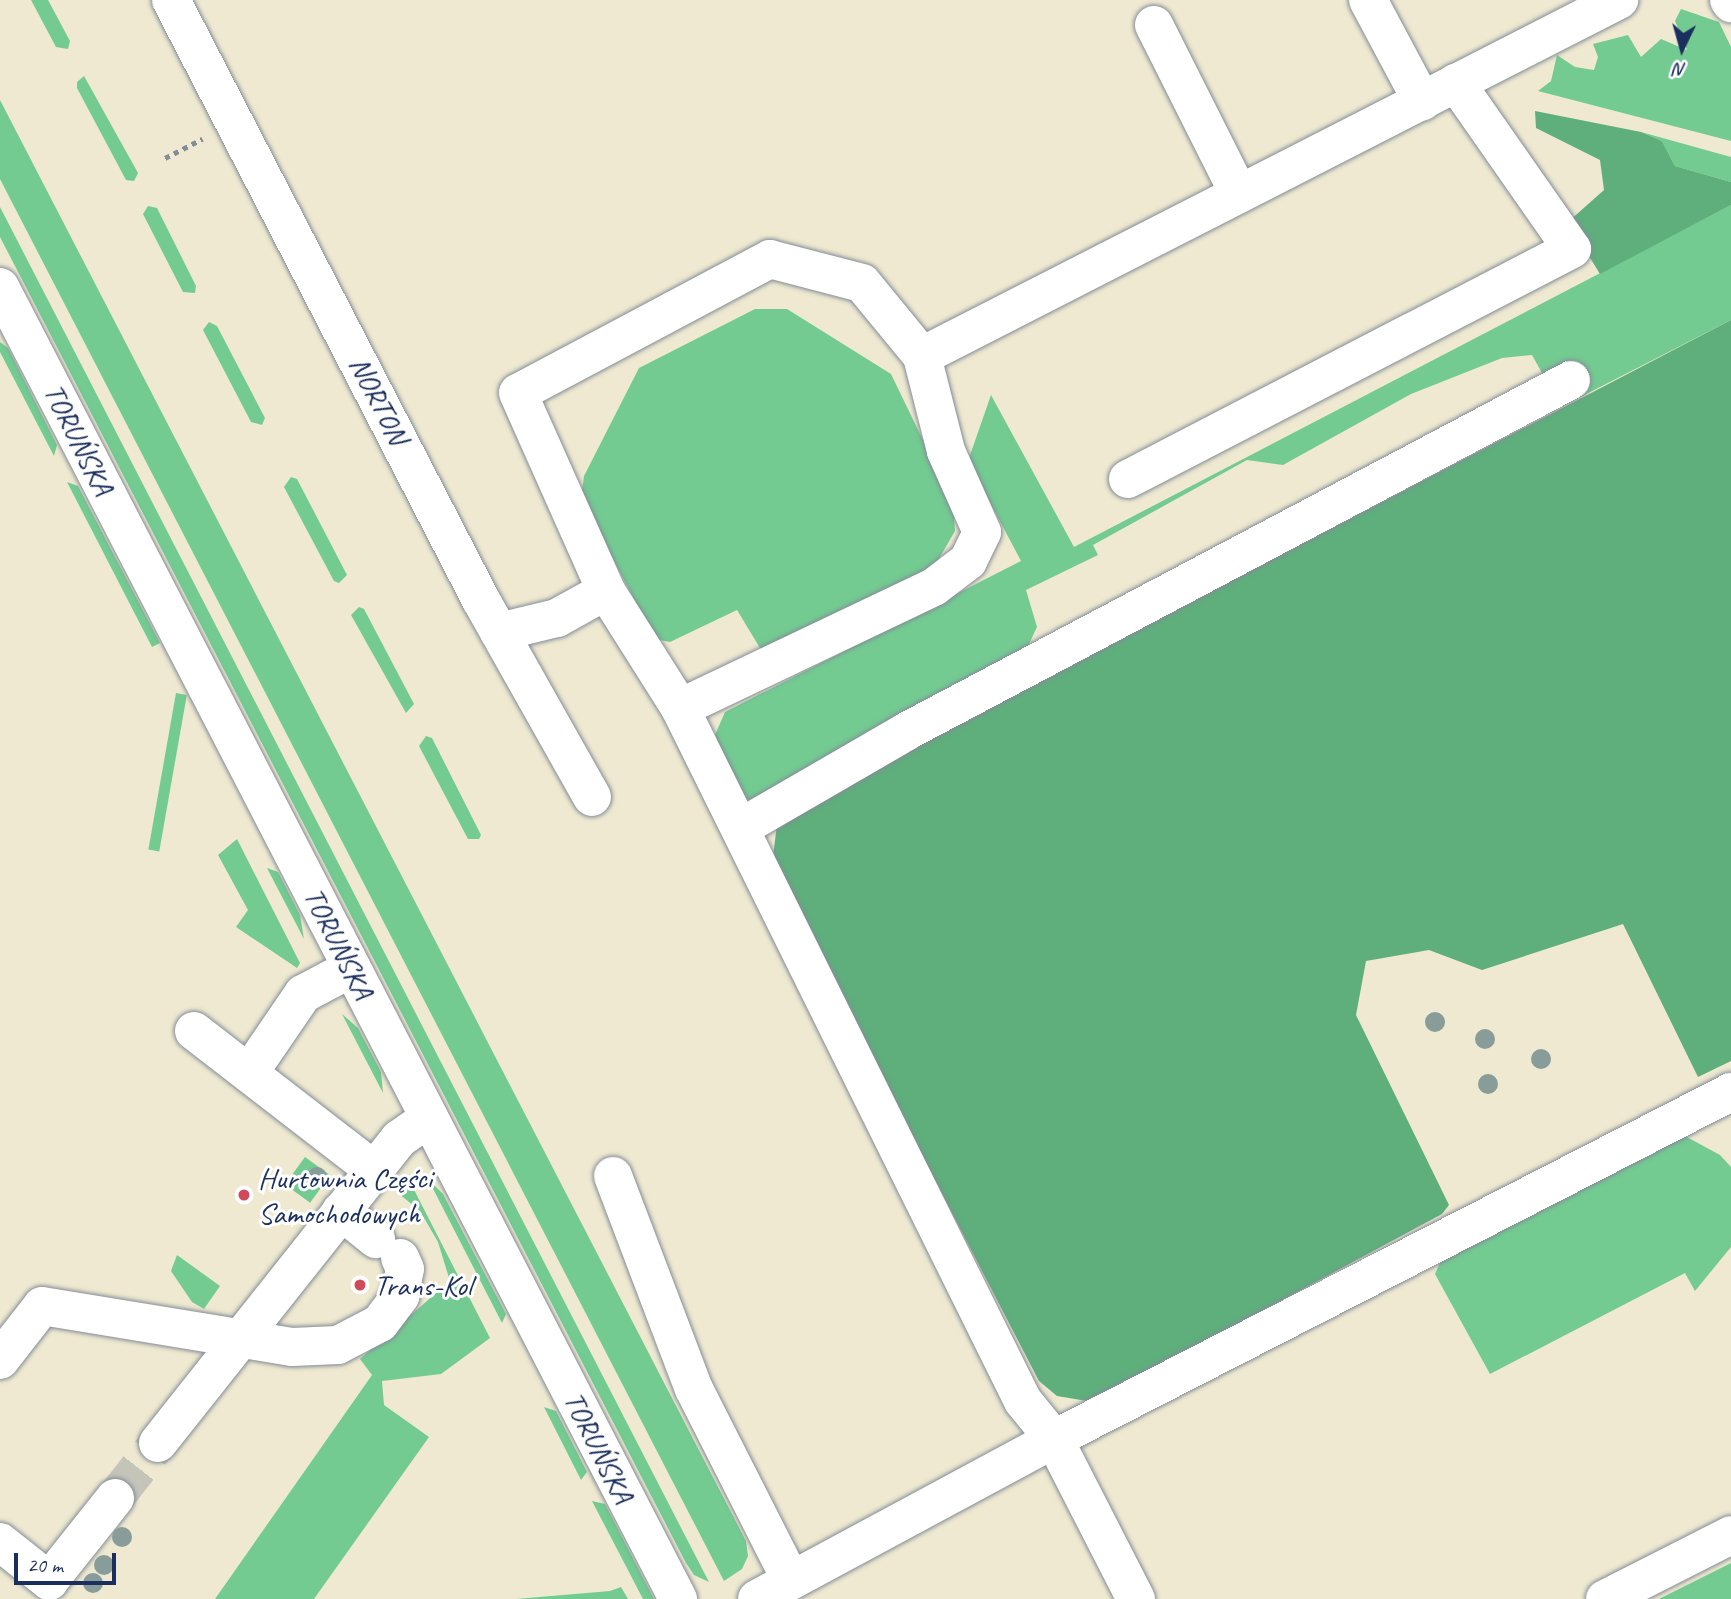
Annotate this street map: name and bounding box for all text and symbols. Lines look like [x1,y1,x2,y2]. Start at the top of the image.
north arrow [1647,14,1717,84]
text: N [1673,57,1687,82]
street label: NORTON [342,350,416,450]
street label: TORUŃSKA [36,377,122,501]
street label: TORUŃSKA [296,881,382,1005]
place label: Hurtownia Części Samochodowych [258,1160,433,1230]
marker: Hurtownia Części Samochodowych [236,1187,252,1203]
place label: Trans-Kol [374,1267,472,1303]
marker: Trans-Kol [352,1277,368,1293]
street label: TORUŃSKA [556,1385,642,1509]
scale bar [18,1540,119,1584]
text: 20 m [27,1552,63,1578]

